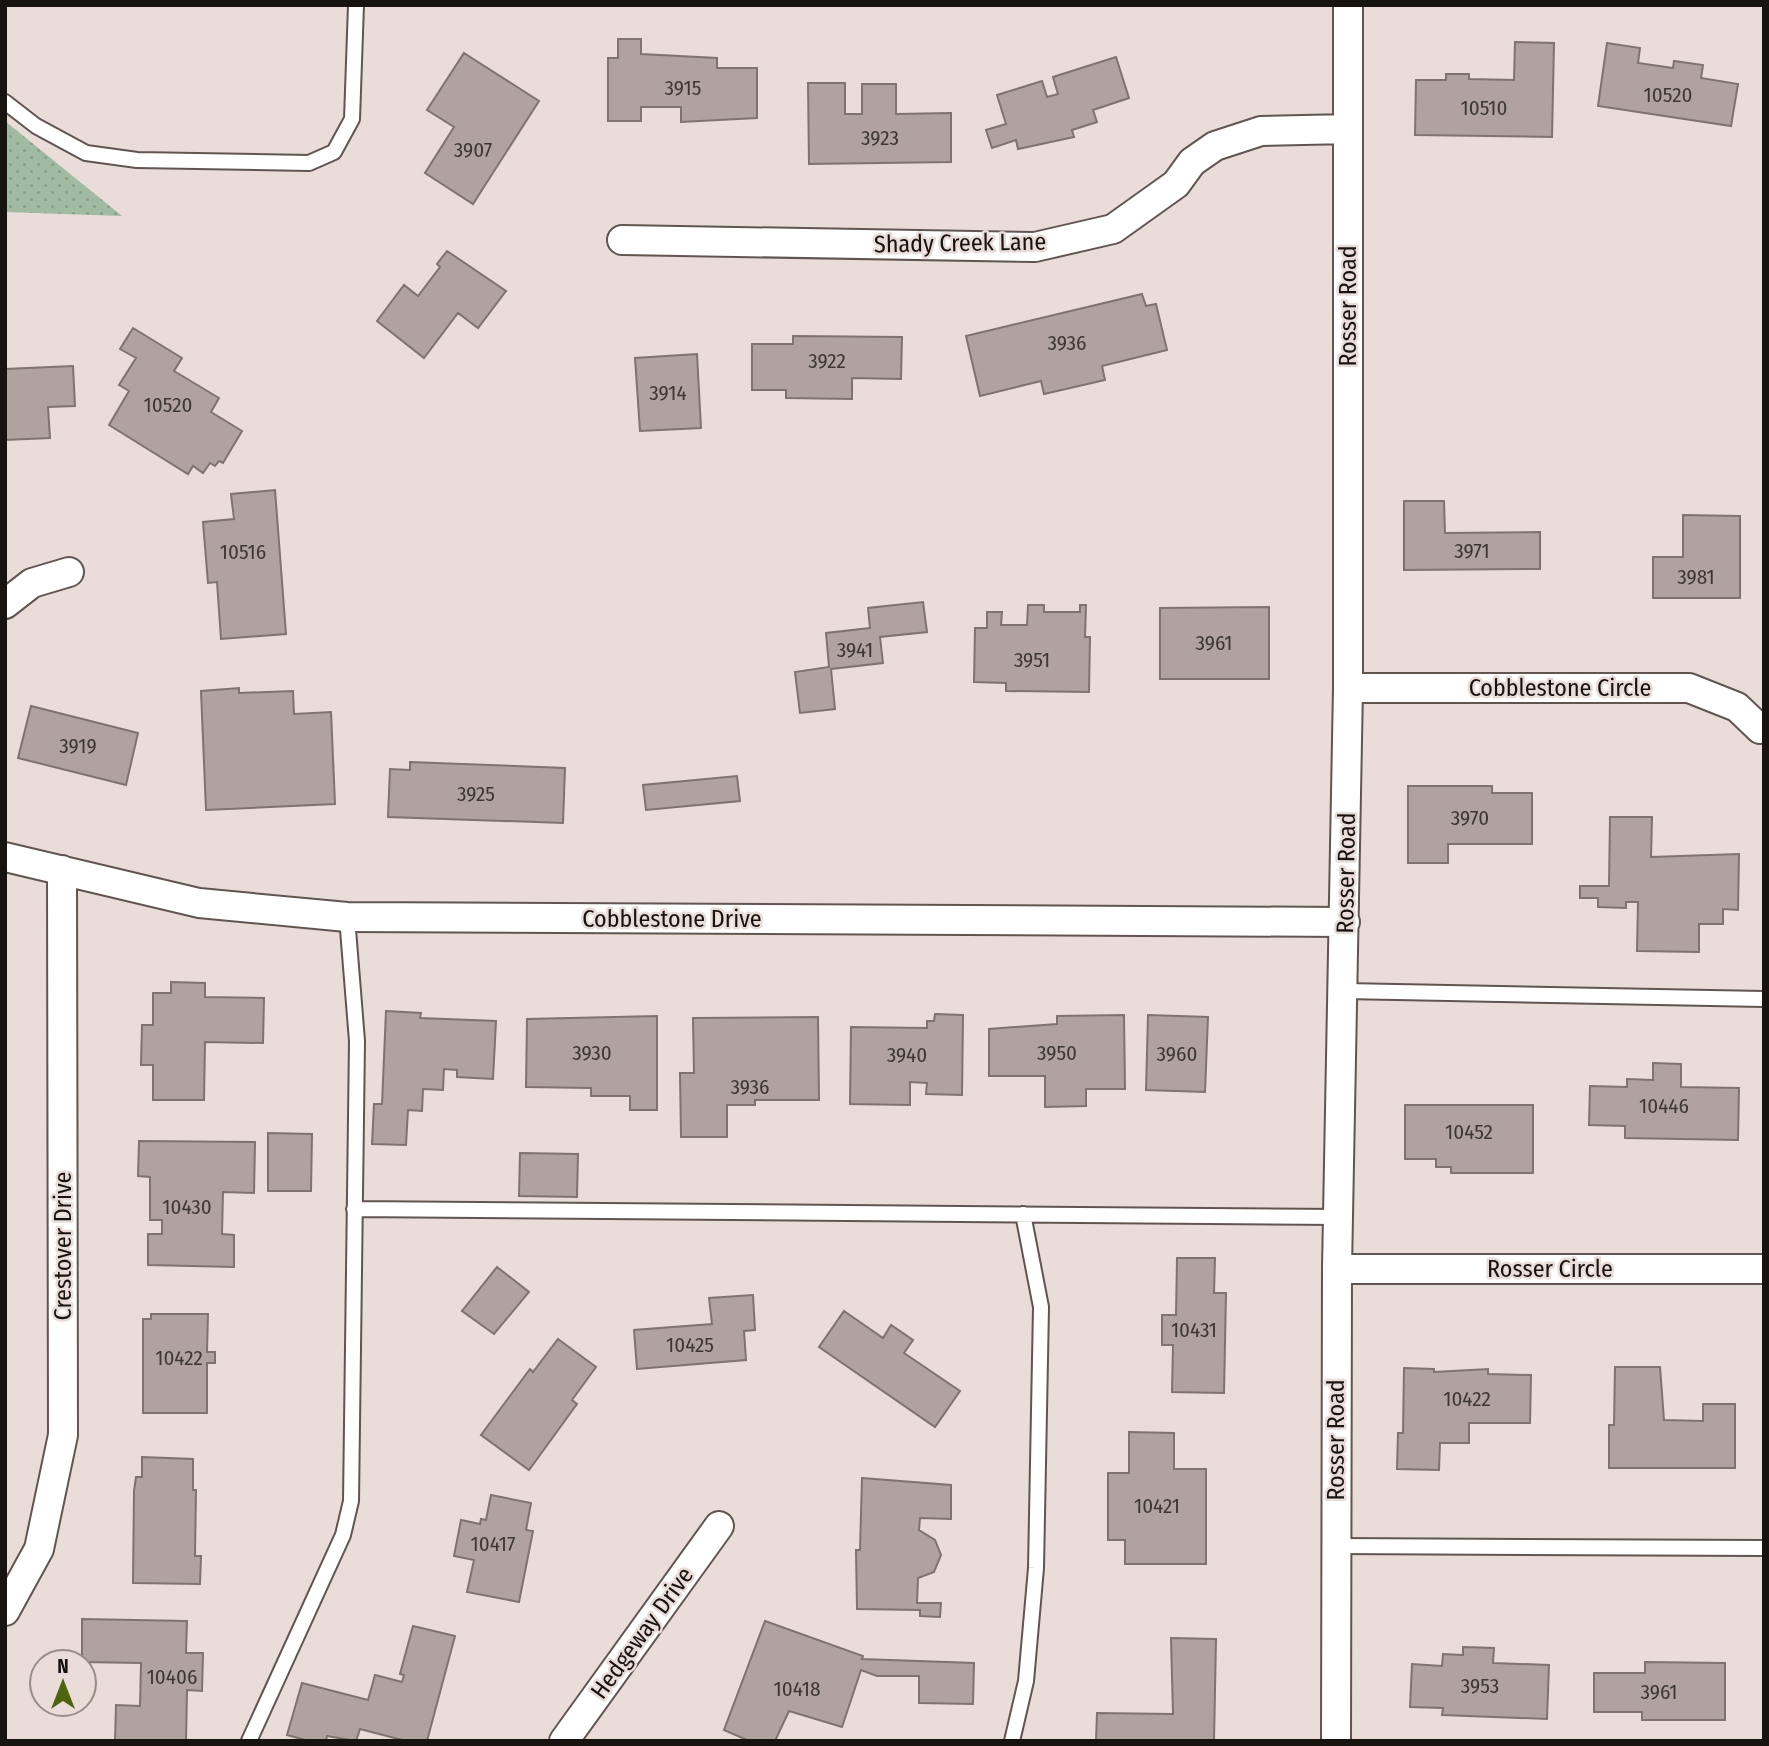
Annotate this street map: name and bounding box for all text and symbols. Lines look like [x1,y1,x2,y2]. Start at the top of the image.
house number: 3915 [665,75,701,101]
house number: 10520 [1644,82,1692,108]
house number: 10510 [1461,95,1507,121]
house number: 3923 [861,125,899,151]
house number: 3907 [454,137,492,163]
street label: Shady Creek Lane [874,227,1046,259]
street label: Rosser Road [1334,245,1362,367]
house number: 3936 [1048,330,1086,356]
house number: 3922 [808,348,846,374]
house number: 3914 [649,380,687,406]
house number: 10520 [144,392,192,418]
house number: 3971 [1454,538,1490,564]
house number: 10516 [220,539,266,565]
house number: 3981 [1677,564,1715,590]
house number: 3961 [1195,630,1233,656]
house number: 3941 [837,637,873,663]
house number: 3951 [1014,647,1050,673]
street label: Cobblestone Circle [1469,674,1651,702]
house number: 3919 [59,733,97,759]
house number: 3925 [457,781,495,807]
house number: 3970 [1451,805,1489,831]
street label: Rosser Road [1331,812,1361,934]
street label: Cobblestone Drive [582,905,762,933]
house number: 3930 [572,1040,612,1066]
house number: 3950 [1037,1040,1077,1066]
house number: 3960 [1157,1041,1197,1067]
house number: 3940 [887,1042,927,1068]
house number: 3936 [731,1074,769,1100]
house number: 10446 [1639,1093,1689,1119]
house number: 10452 [1445,1119,1493,1145]
street label: Crestover Drive [49,1172,77,1320]
house number: 10430 [162,1194,212,1220]
street label: Rosser Circle [1487,1255,1613,1283]
house number: 10431 [1171,1317,1217,1343]
house number: 10425 [666,1332,714,1358]
house number: 10422 [155,1345,203,1371]
street label: Rosser Road [1322,1379,1350,1501]
house number: 10422 [1443,1386,1491,1412]
house number: 10421 [1134,1493,1180,1519]
house number: 10417 [471,1531,515,1557]
street label: Hedgeway Drive [585,1562,699,1704]
north arrow [28,1648,98,1718]
text: N [57,1655,69,1678]
house number: 10406 [147,1664,197,1690]
house number: 3953 [1461,1673,1499,1699]
house number: 10418 [774,1676,820,1702]
house number: 3961 [1640,1679,1678,1705]

